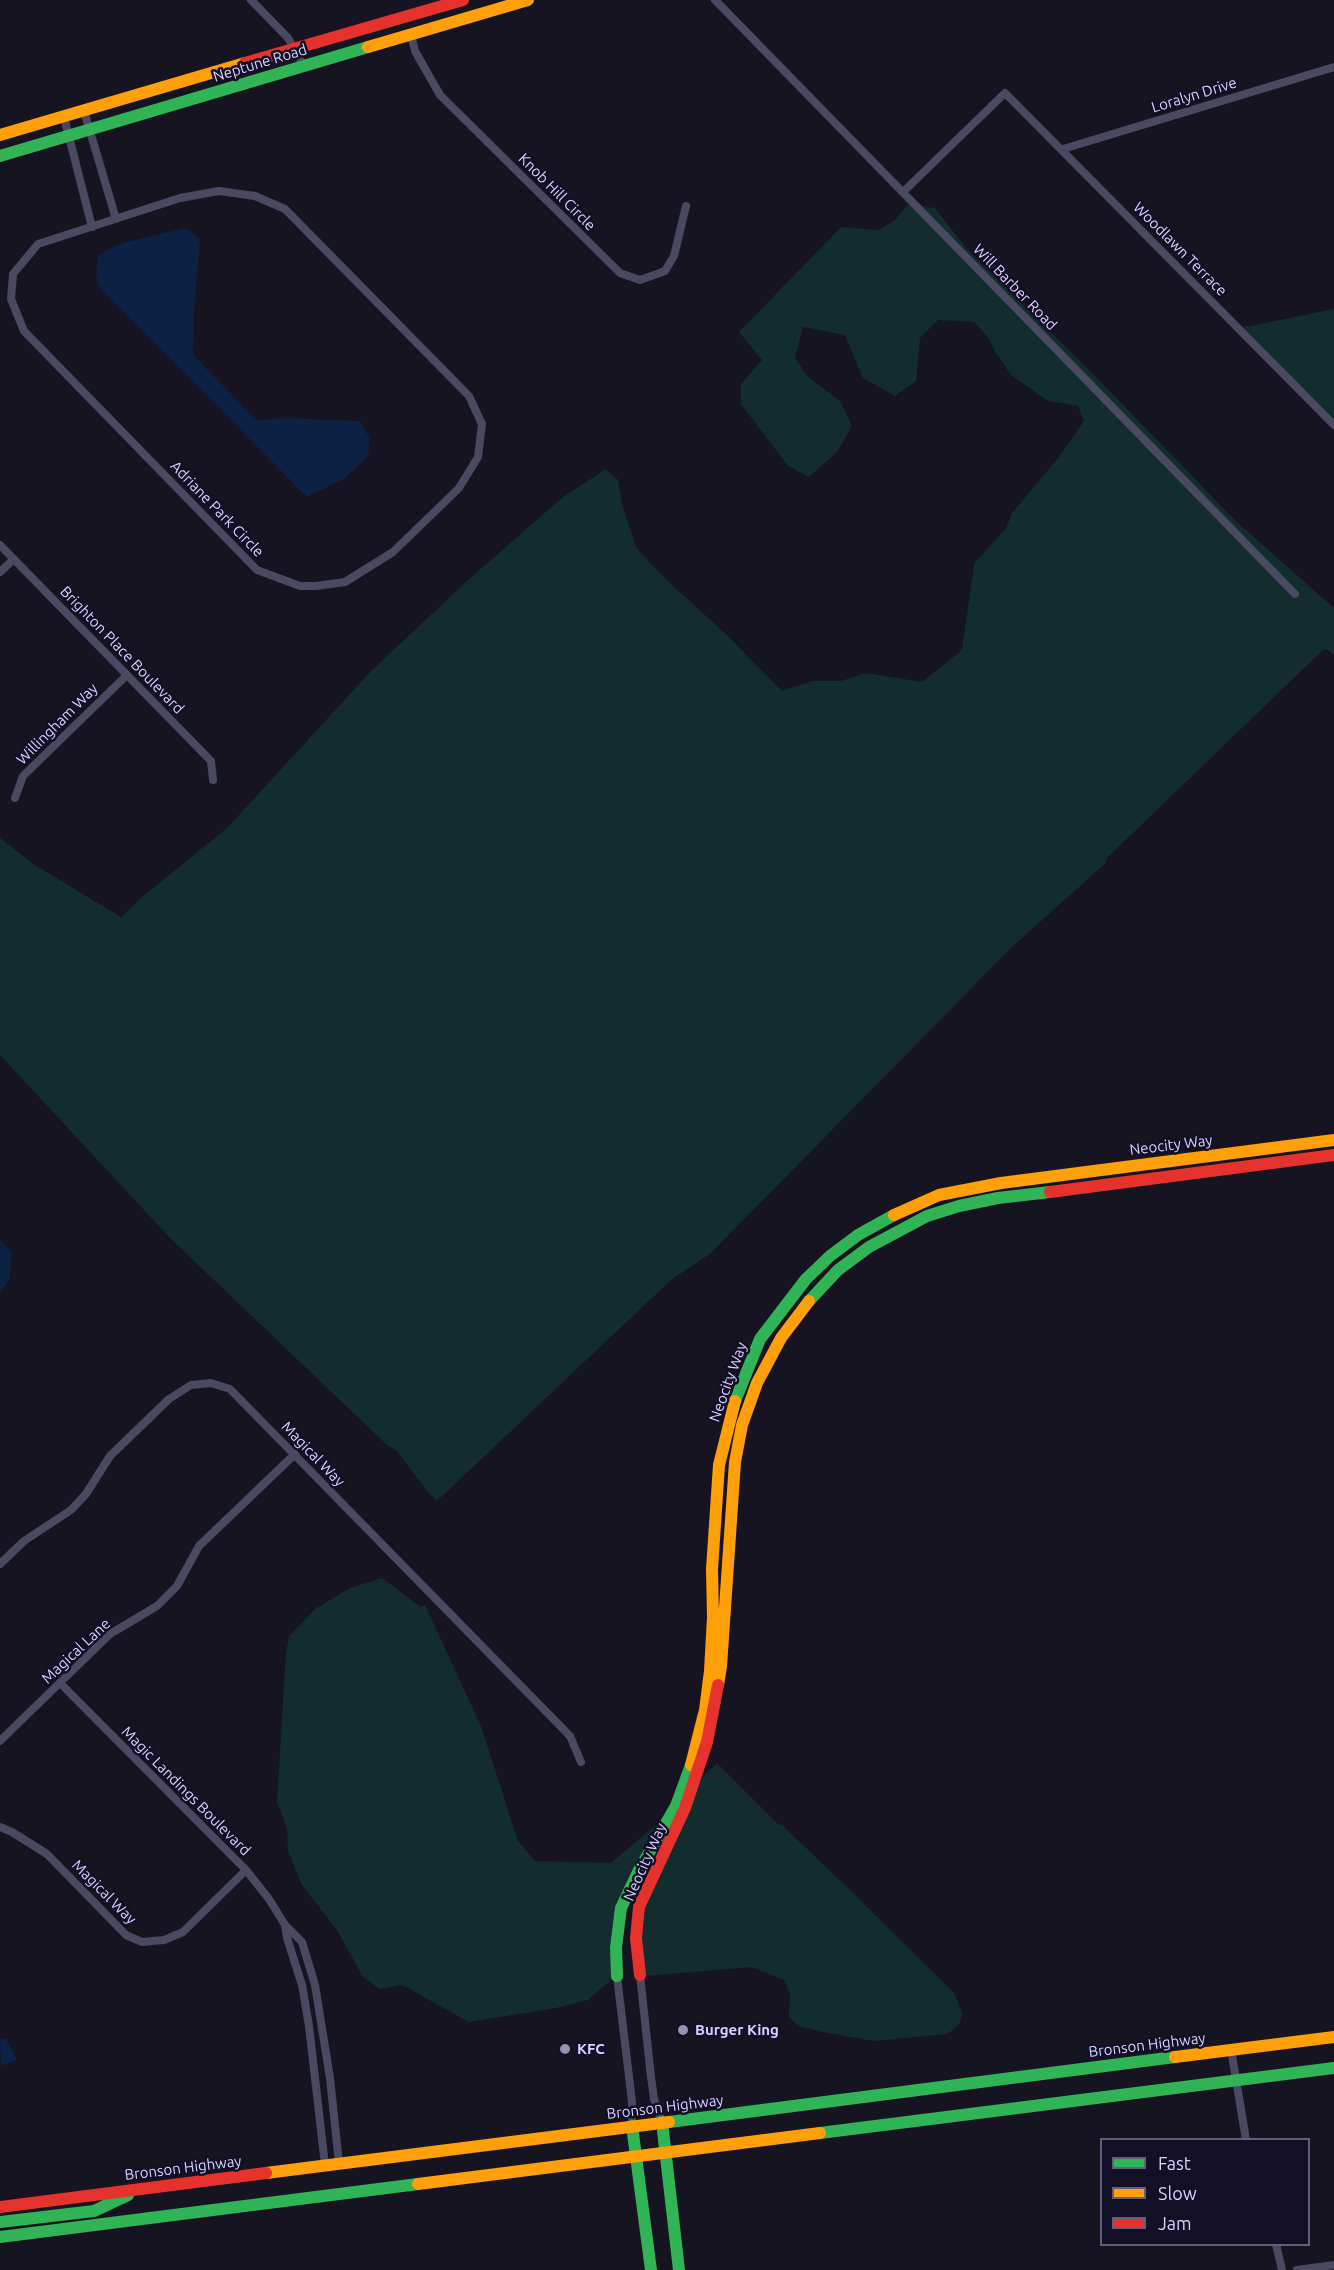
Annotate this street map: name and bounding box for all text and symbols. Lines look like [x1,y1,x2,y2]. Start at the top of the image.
street label: Neptune Road [211,40,309,86]
street label: Loralyn Drive [1149,73,1239,117]
street label: Knob Hill Circle [515,150,599,234]
street label: Woodlawn Terrace [1129,198,1231,300]
street label: Will Barber Road [969,240,1061,334]
street label: Adriane Park Circle [166,457,268,561]
street label: Brighton Place Boulevard [56,582,188,718]
street label: Willingham Way [13,680,101,768]
street label: Neocity Way [1128,1131,1214,1159]
street label: Neocity Way [705,1340,751,1424]
street label: Magical Way [278,1418,348,1490]
street label: Magical Lane [38,1615,114,1687]
street label: Magic Landings Boulevard [118,1723,254,1859]
street label: Neocity Way [620,1820,670,1904]
street label: Magical Way [68,1856,140,1928]
place label: Burger King [695,2021,779,2039]
marker: Burger King [676,2023,690,2037]
street label: Bronson Highway [1088,2029,1206,2061]
place label: KFC [577,2040,605,2058]
marker: KFC [558,2042,572,2056]
street label: Bronson Highway [606,2091,724,2123]
legend [1100,2138,1310,2246]
street label: Bronson Highway [124,2152,242,2184]
text: Fast [1158,2153,1191,2173]
text: Slow [1158,2183,1197,2203]
text: Jam [1158,2213,1192,2233]

